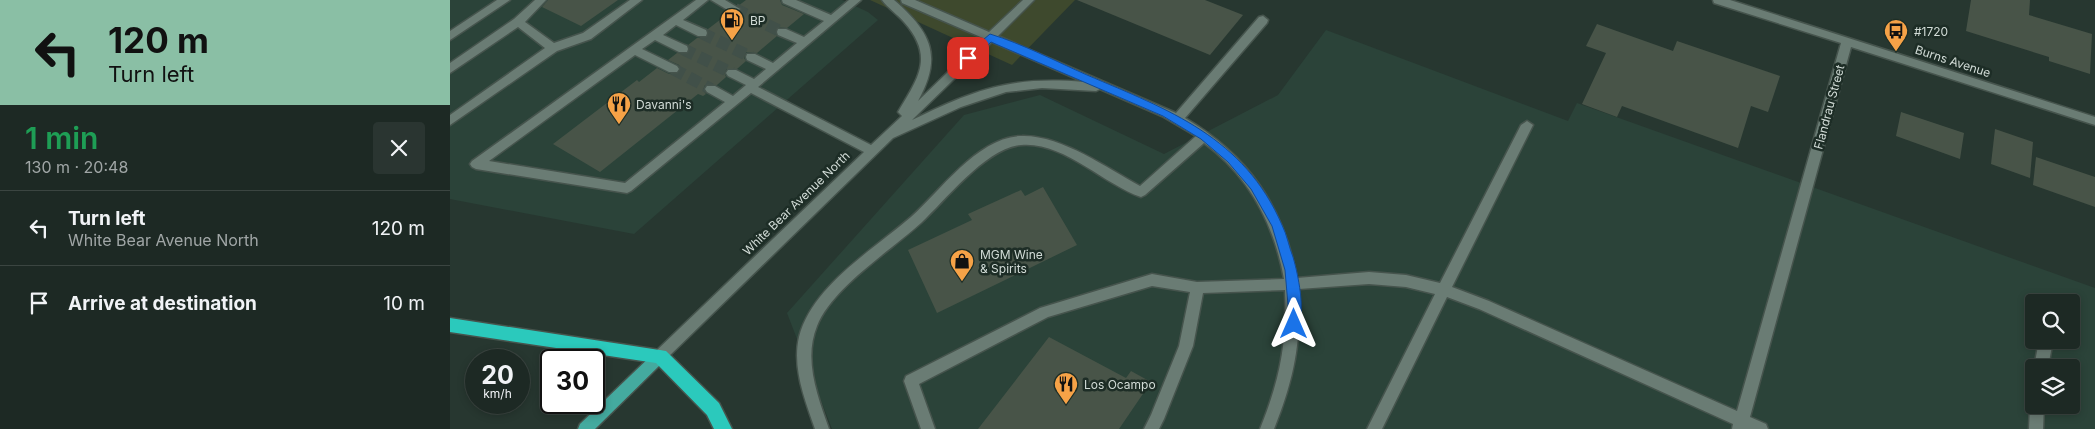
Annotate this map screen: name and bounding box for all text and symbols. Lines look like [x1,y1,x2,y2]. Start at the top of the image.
fuel station icon: BP [719,7,745,41]
place label: BP [750,13,766,28]
bus stop icon: #1720 [1883,18,1909,52]
text: 120 m [108,19,209,61]
icon: left [25,20,90,85]
place label: #1720 [1914,24,1948,39]
pin [947,37,989,79]
street label: Burns Avenue [1913,42,1993,80]
icon: arrive [954,44,982,72]
text: Turn left [108,61,194,87]
street label: Flandrau Street [1811,63,1847,151]
restaurant icon: Davanni's [606,91,632,125]
place label: Davanni's [636,97,692,112]
text: 1 min [25,120,98,156]
button: close [373,122,425,174]
street label: White Bear Avenue North [739,148,853,258]
text: 130 m · 20:48 [25,157,128,177]
text: Turn left [68,207,146,230]
icon: left [25,214,53,242]
text: 120 m [372,217,425,240]
text: White Bear Avenue North [68,230,259,250]
place label: MGM Wine & Spirits [980,247,1043,276]
shop icon: MGM Wine & Spirits [949,248,975,282]
icon: arrive [25,289,53,317]
text: Arrive at destination [68,292,257,315]
text: 10 m [383,292,425,315]
map controls [2025,294,2080,414]
button: search [2025,294,2080,349]
position arrow [1267,297,1319,349]
speed limit sign: 30 [540,349,605,414]
button: layers [2025,359,2080,414]
text: 20 [481,360,514,390]
restaurant icon: Los Ocampo [1053,371,1079,405]
place label: Los Ocampo [1084,377,1156,392]
text: km/h [483,386,512,401]

